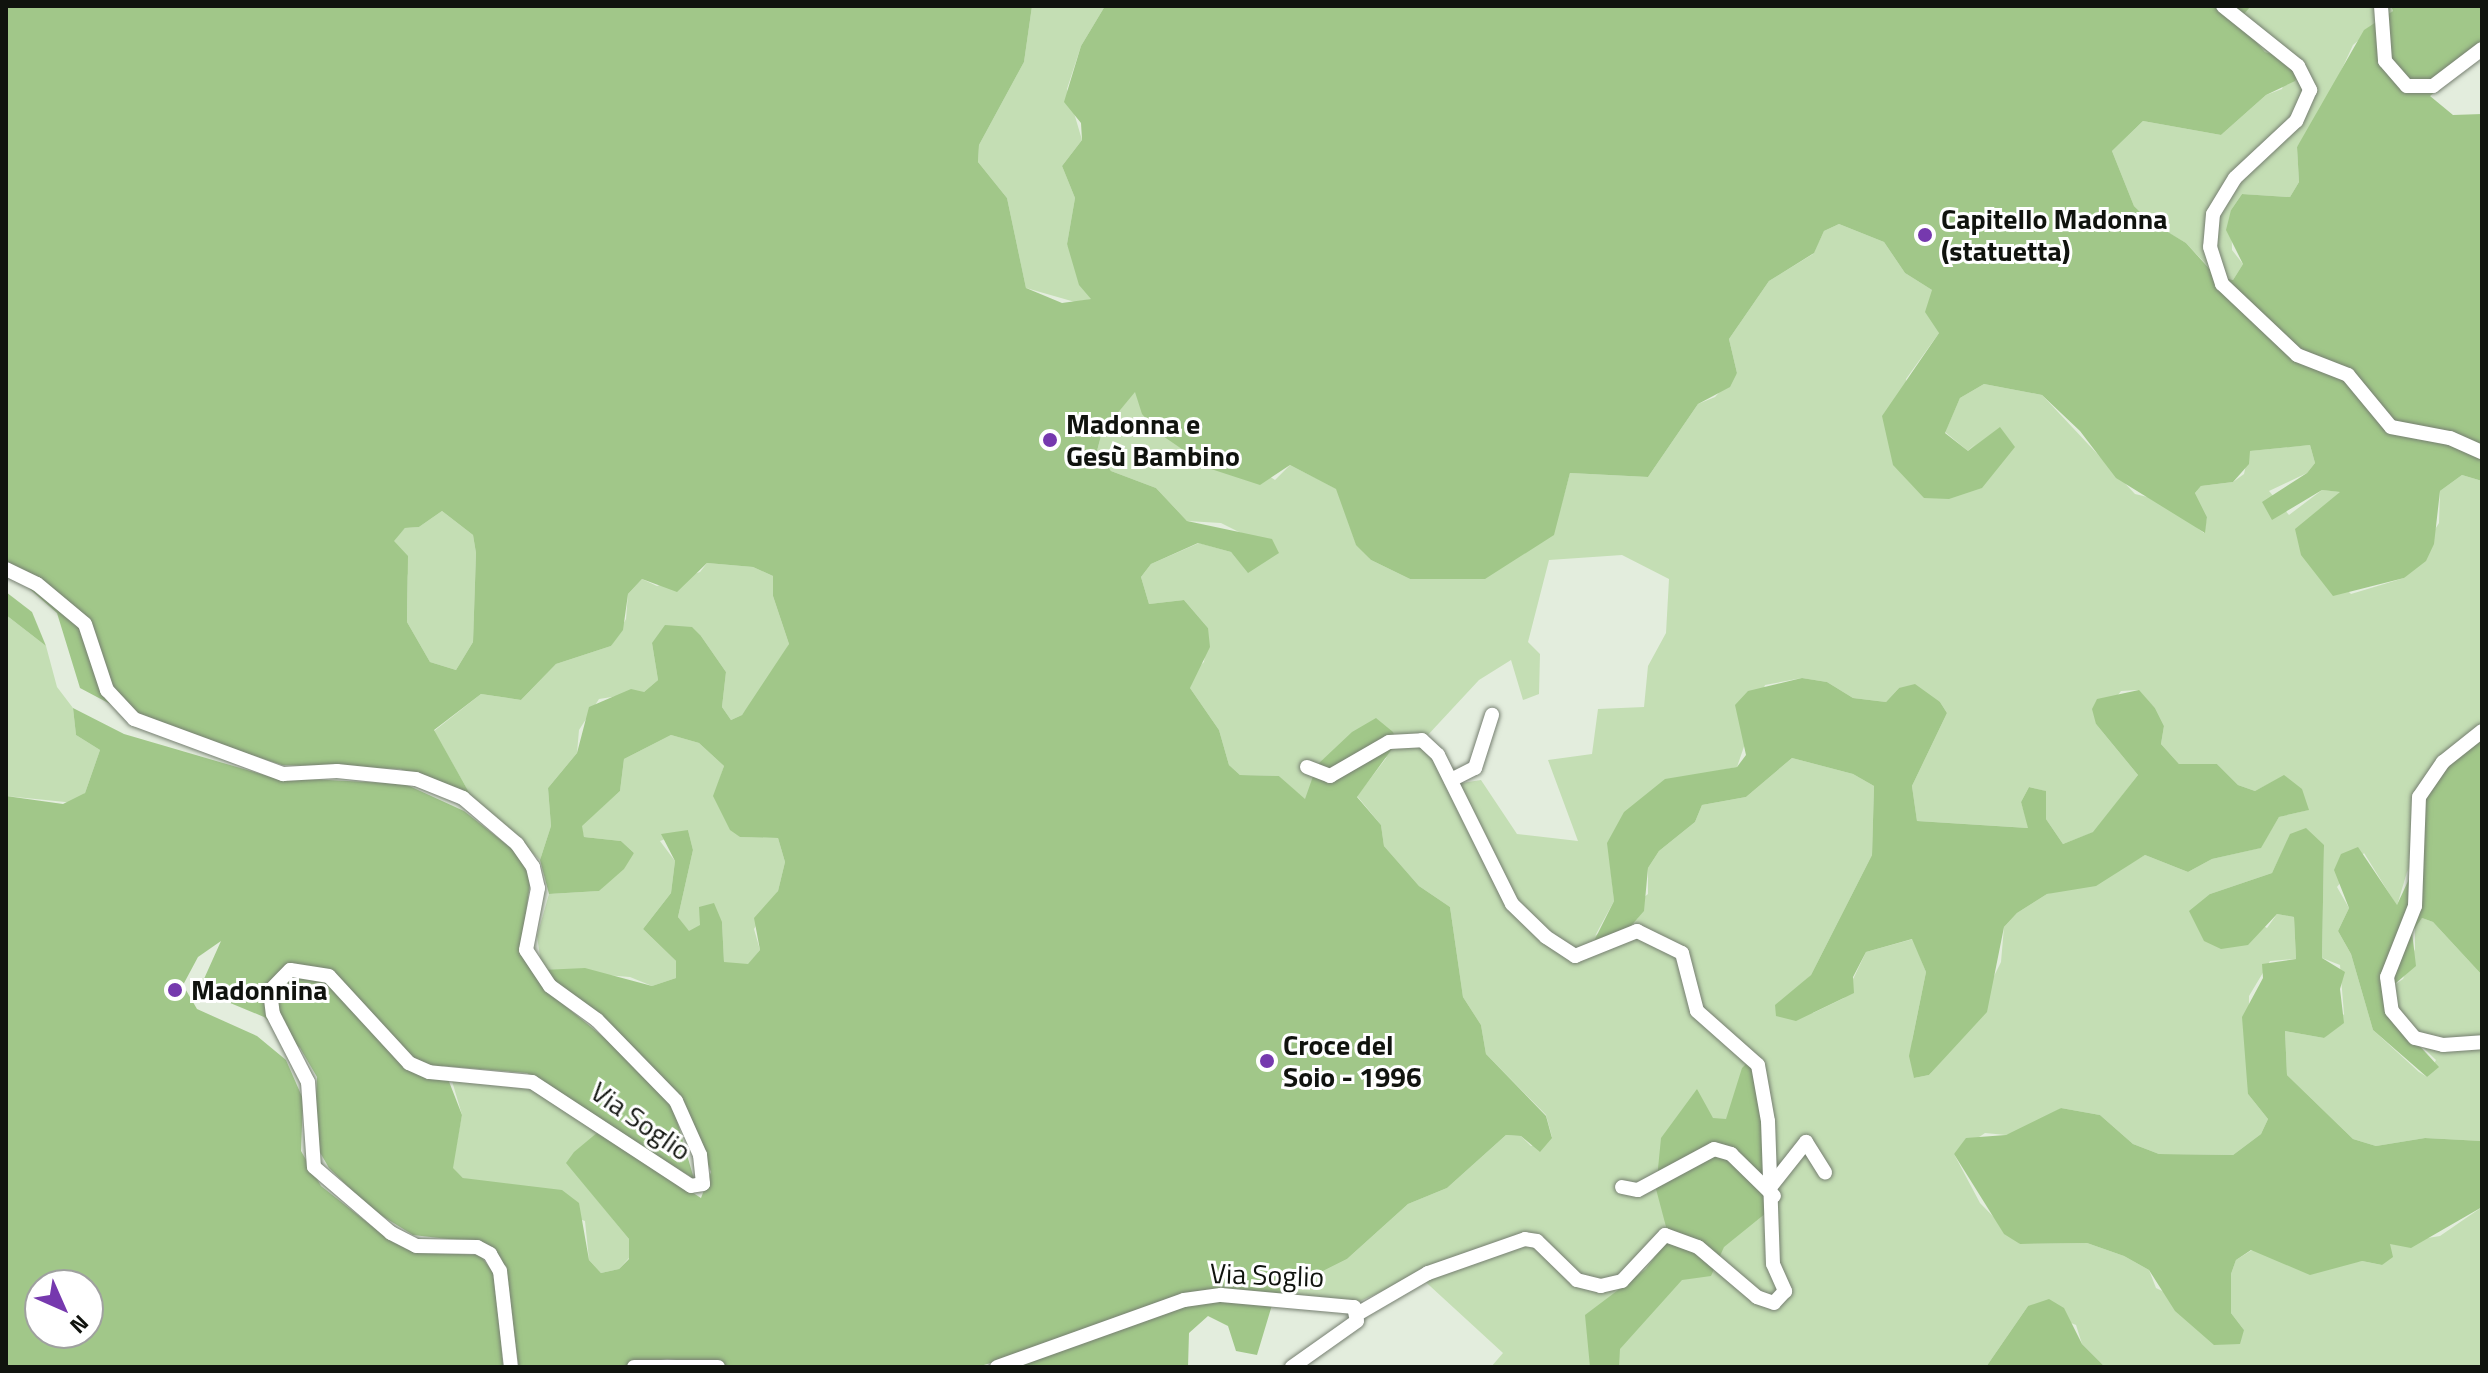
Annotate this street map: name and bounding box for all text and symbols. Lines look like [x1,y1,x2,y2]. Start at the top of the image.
place label: Capitello Madonna (statuetta) [1941,202,2167,268]
marker: Capitello Madonna (statuetta) [1916,226,1934,244]
place label: Madonna e Gesù Bambino [1066,407,1240,473]
marker: Madonna e Gesù Bambino [1041,431,1059,449]
place label: Madonnina [191,973,328,1007]
marker: Madonnina [166,981,184,999]
place label: Croce del Soio - 1996 [1283,1028,1422,1094]
marker: Croce del Soio - 1996 [1258,1052,1276,1070]
street label: Via Soglio [585,1074,697,1168]
street label: Via Soglio [1209,1256,1325,1294]
north arrow [24,1269,104,1349]
text: N [62,1307,97,1342]

